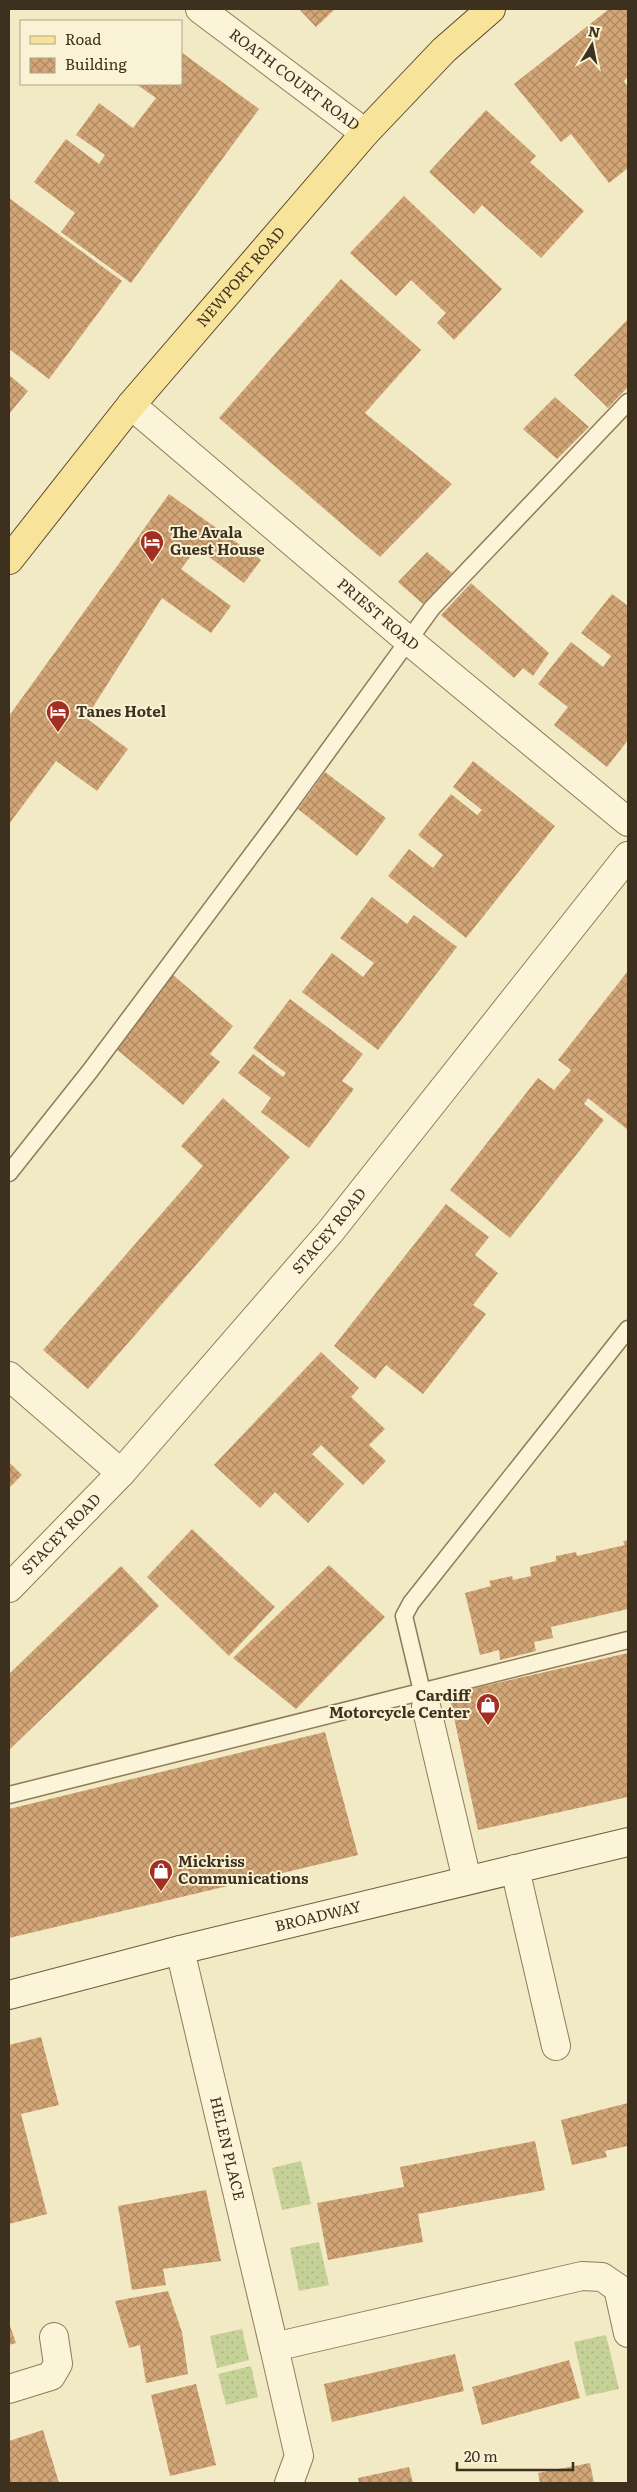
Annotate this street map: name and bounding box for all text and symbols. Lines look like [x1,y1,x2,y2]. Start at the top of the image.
legend [20,20,182,85]
north arrow [567,20,617,70]
text: N [587,20,602,42]
street label: ROATH COURT ROAD [225,22,365,135]
text: Road [65,27,101,50]
text: Building [65,52,127,75]
street label: NEWPORT ROAD [190,221,290,331]
place label: The Avala Guest House [170,520,265,560]
hotel icon: The Avala Guest House [139,529,165,563]
street label: PRIEST ROAD [333,572,425,655]
hotel icon: Tanes Hotel [45,699,71,733]
place label: Tanes Hotel [76,699,167,722]
street label: STACEY ROAD [286,1182,371,1278]
street label: STACEY ROAD [15,1487,105,1579]
place label: Cardiff Motorcycle Center [329,1683,472,1723]
shop icon: Cardiff Motorcycle Center [475,1692,501,1726]
place label: Mickriss Communications [178,1849,309,1889]
shop icon: Mickriss Communications [148,1858,174,1892]
street label: BROADWAY [272,1894,364,1937]
street label: HELEN PLACE [205,2094,252,2202]
scale bar [457,2440,573,2472]
text: 20 m [464,2444,498,2467]

